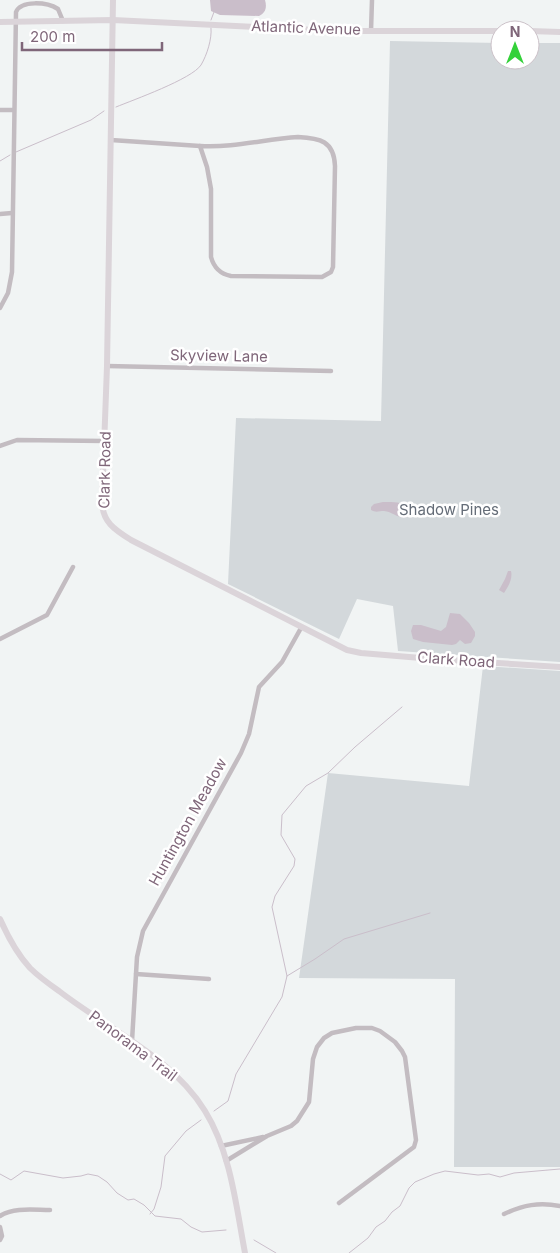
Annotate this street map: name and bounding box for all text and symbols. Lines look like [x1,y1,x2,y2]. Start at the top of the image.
street label: Atlantic Avenue [251,16,361,39]
scale bar [22,20,162,52]
north arrow [490,20,540,70]
text: N [510,23,520,40]
text: 200 m [30,27,75,46]
street label: Skyview Lane [170,345,268,366]
street label: Clark Road [94,431,115,509]
park label: Shadow Pines [399,500,499,519]
street label: Clark Road [417,647,495,672]
street label: Huntington Meadow [144,754,231,889]
street label: Panorama Trail [85,1006,181,1085]

